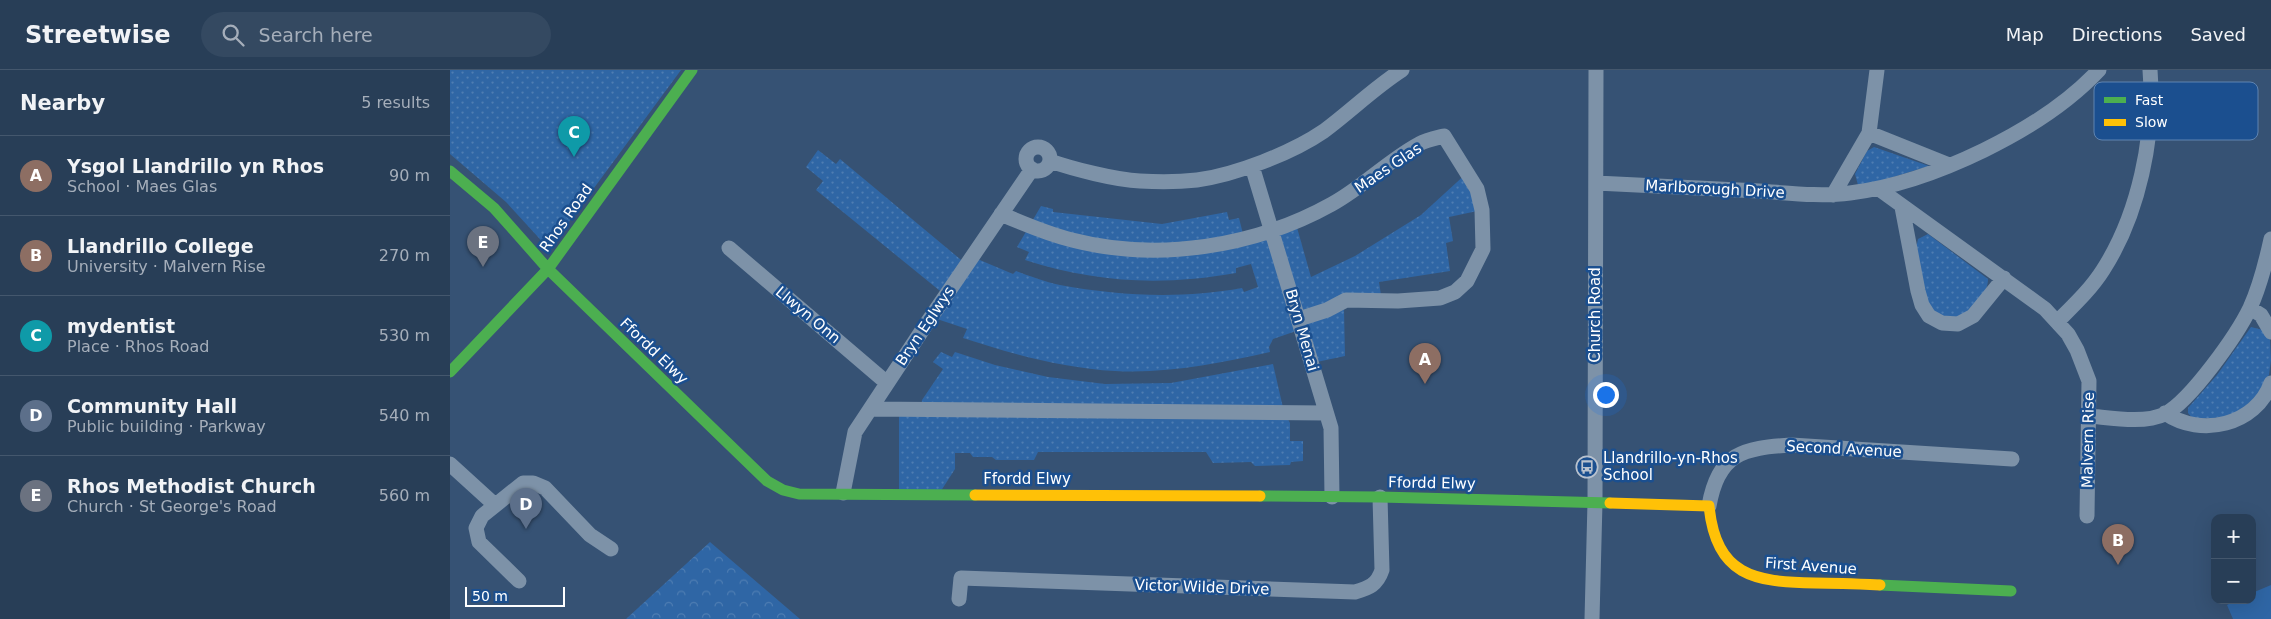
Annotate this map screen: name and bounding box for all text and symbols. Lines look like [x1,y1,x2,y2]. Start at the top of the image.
search box [201,12,551,57]
text: Streetwise [25,21,171,49]
icon: search [219,21,247,49]
text: Search here [259,24,373,46]
text: Map [2006,24,2044,45]
text: Directions [2072,24,2162,45]
text: Saved [2190,24,2246,45]
legend [2094,82,2258,140]
text: Nearby [20,91,105,115]
text: Fast [2135,92,2164,108]
text: 5 results [361,93,430,112]
text: Slow [2135,114,2168,130]
pin: C [558,116,590,157]
street label: Maes Glas [1351,139,1425,197]
text: Ysgol Llandrillo yn Rhos [67,155,324,177]
text: A [30,166,42,185]
text: 90 m [389,166,430,185]
street label: Marlborough Drive [1645,176,1785,202]
text: School · Maes Glas [67,177,217,196]
street label: Rhos Road [536,180,596,256]
pin: E [467,226,499,267]
text: Llandrillo College [67,235,254,257]
text: B [30,246,42,265]
text: 270 m [379,246,430,265]
text: University · Malvern Rise [67,257,266,276]
street label: Church Road [1586,267,1604,363]
street label: Llwyn Onn [772,283,844,347]
street label: Bryn Eglwys [892,283,958,369]
street label: Bryn Menai [1282,287,1322,373]
street label: Ffordd Elwy [616,314,692,388]
text: mydentist [67,315,175,337]
text: C [30,326,42,345]
text: 530 m [379,326,430,345]
text: Place · Rhos Road [67,337,209,356]
pin: A [1409,343,1441,384]
your location [1593,382,1619,408]
street label: Malvern Rise [2078,392,2098,488]
text: Community Hall [67,395,237,417]
text: D [29,406,43,425]
text: 540 m [379,406,430,425]
text: Public building · Parkway [67,417,266,436]
street label: Second Avenue [1786,437,1902,461]
place label: Llandrillo-yn-Rhos School [1603,449,1738,484]
bus stop icon: Llandrillo-yn-Rhos School [1575,455,1599,479]
street label: Ffordd Elwy [983,470,1071,488]
street label: Ffordd Elwy [1388,473,1476,493]
text: Rhos Methodist Church [67,475,316,497]
text: E [31,486,41,505]
text: 560 m [379,486,430,505]
pin: D [510,488,542,529]
text: Church · St George's Road [67,497,277,516]
map controls [2211,514,2256,604]
button: + [2211,514,2256,559]
pin: B [2102,524,2134,565]
street label: First Avenue [1764,554,1858,578]
button: − [2211,559,2256,604]
street label: Victor Wilde Drive [1134,576,1270,598]
scale bar [465,584,565,607]
text: 50 m [472,588,508,604]

